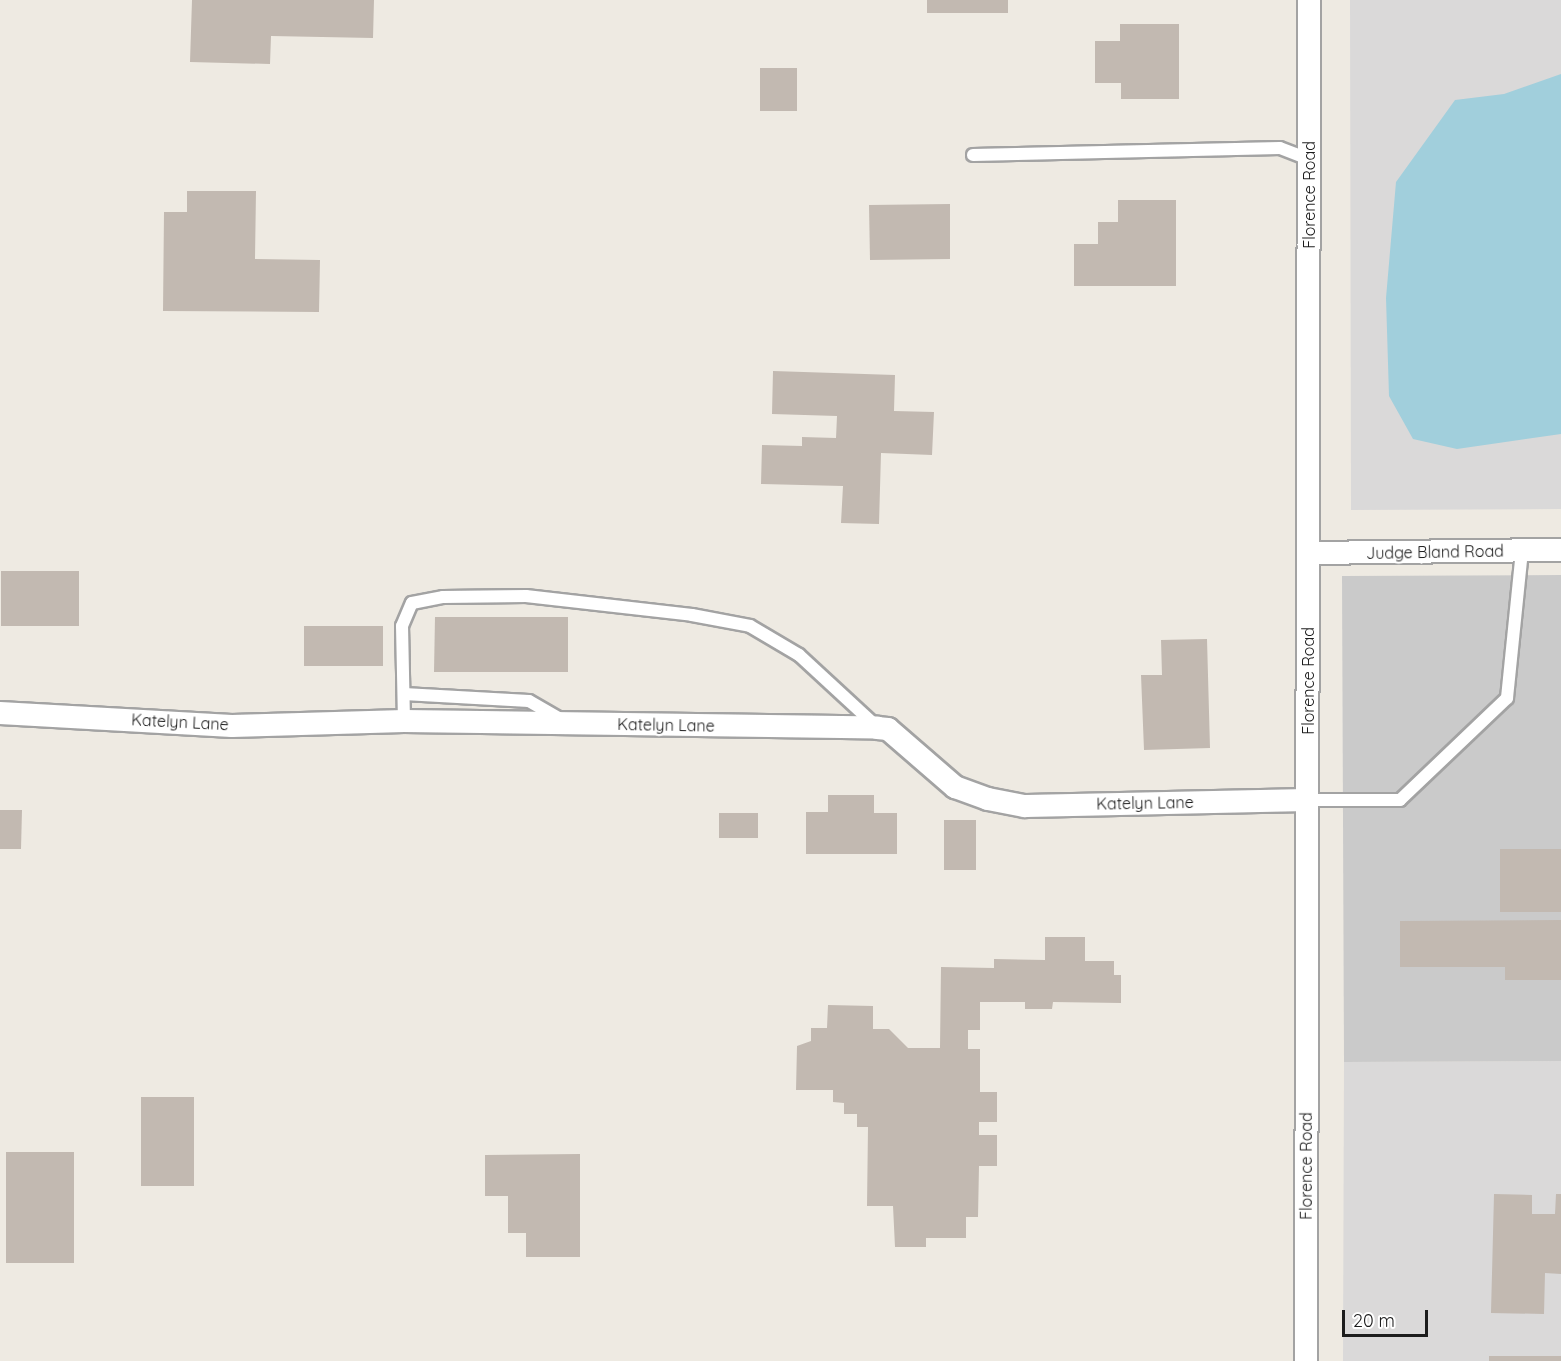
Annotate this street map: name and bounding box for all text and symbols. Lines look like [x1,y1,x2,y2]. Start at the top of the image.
street label: Florence Road [1299,141,1319,249]
street label: Judge Bland Road [1366,541,1504,563]
street label: Florence Road [1298,627,1318,735]
street label: Katelyn Lane [131,710,229,734]
street label: Katelyn Lane [617,715,715,735]
street label: Katelyn Lane [1096,793,1194,813]
street label: Florence Road [1296,1112,1316,1220]
scale bar [1345,1298,1430,1336]
text: 20 m [1353,1309,1395,1332]

